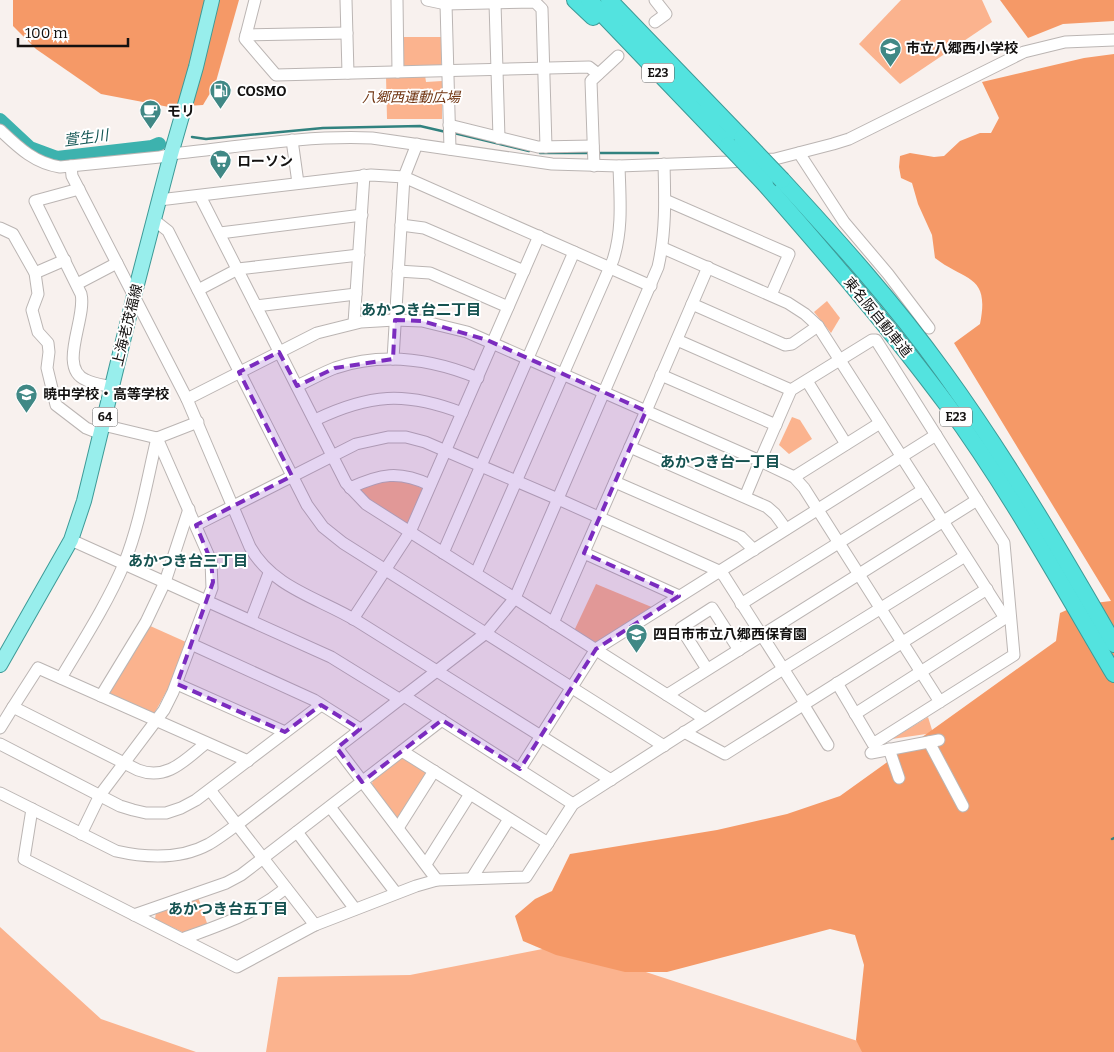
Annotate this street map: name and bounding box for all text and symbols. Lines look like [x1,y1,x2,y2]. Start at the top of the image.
scale bar [18,15,128,47]
text: 100 m [25,24,68,42]
school or university icon: 市立八郷西小学校 [878,36,902,67]
place label: 市立八郷西小学校 [906,40,1018,57]
road number: E23 [642,64,674,82]
fuel station icon: COSMO [209,79,233,110]
place label: COSMO [237,83,286,100]
park label: 八郷西運動広場 [362,89,462,106]
cafe icon: モリ [139,99,163,130]
place label: モリ [167,103,195,120]
water label: 萱生川 [62,126,112,150]
supermarket icon: ローソン [209,149,233,180]
place label: ローソン [237,153,293,170]
street label: 東名阪自動車道 [840,274,915,361]
street label: 上海老茂福線 [109,282,146,368]
district label: あかつき台二丁目 [361,301,481,319]
school or university icon: 暁中学校・高等学校 [15,382,39,413]
place label: 暁中学校・高等学校 [43,386,169,403]
road number: 64 [92,408,118,427]
road number: E23 [940,408,972,427]
district label: あかつき台一丁目 [660,453,780,471]
district label: あかつき台三丁目 [128,552,248,570]
school or university icon: 四日市市立八郷西保育園 [625,622,649,653]
place label: 四日市市立八郷西保育園 [653,626,807,643]
district label: あかつき台五丁目 [168,900,288,918]

